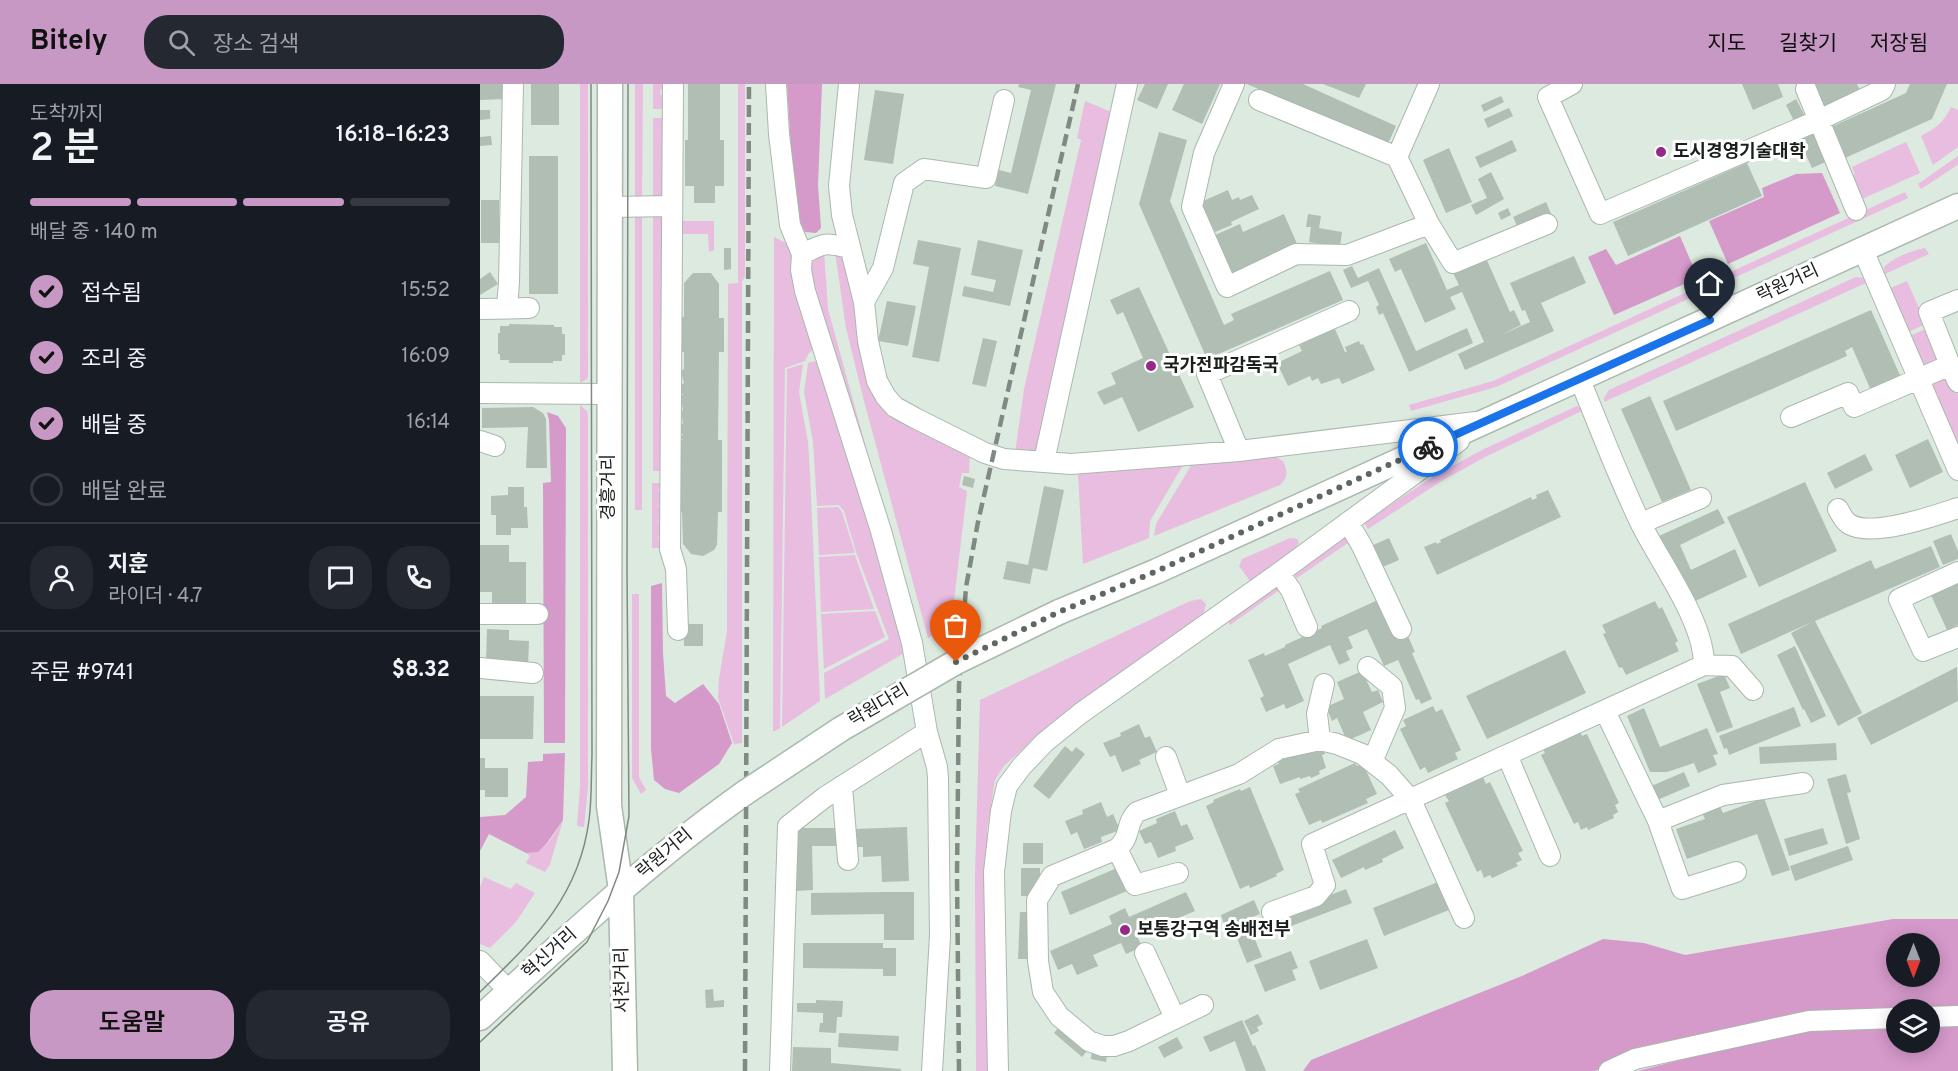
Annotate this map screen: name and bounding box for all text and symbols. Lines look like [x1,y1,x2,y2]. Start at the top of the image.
search box [144,15,564,69]
text: Bitely [30,24,108,60]
icon: search [165,26,198,59]
text: 지도 [1707,31,1746,58]
text: 길찾기 [1779,31,1837,58]
text: 저장됨 [1870,31,1928,58]
text: 장소 검색 [213,32,299,59]
text: 도착까지 [30,102,104,128]
text: 16:18–16:23 [336,122,450,149]
text: 2 분 [30,126,99,175]
place label: 도시경영기술대학 [1673,141,1806,164]
marker: 도시경영기술대학 [1654,145,1668,159]
text: 배달 중 · 140 m [30,220,158,246]
pin [1684,258,1735,320]
street label: 락원거리 [1753,260,1823,308]
icon: home [1693,267,1726,300]
icon: check [30,275,63,308]
text: 15:52 [401,278,450,304]
text: 접수됨 [81,281,142,308]
icon: check [30,341,63,374]
text: 16:09 [401,344,450,370]
text: 조리 중 [81,347,147,374]
place label: 국가전파감독국 [1163,355,1279,378]
marker: 국가전파감독국 [1144,359,1158,373]
icon: check [30,407,63,440]
text: 16:14 [407,410,450,436]
text: 배달 중 [81,413,147,440]
courier [1398,417,1458,477]
icon: bike [1412,431,1445,464]
street label: 경흥거리 [598,454,621,520]
text: 배달 완료 [81,479,167,506]
button: person [30,546,93,609]
button: chat [309,546,372,609]
button: phone [387,546,450,609]
text: 지훈 [108,552,148,579]
text: 라이더 · 4.7 [108,584,202,610]
pin [930,600,981,662]
icon: bag [939,609,972,642]
text: $8.32 [392,657,450,684]
text: 주문 #9741 [30,660,134,687]
street label: 락원다리 [845,679,913,733]
street label: 락원거리 [632,824,698,884]
place label: 보통강구역 송배전부 [1137,919,1291,942]
street label: 혁신거리 [518,923,582,985]
marker: 보통강구역 송배전부 [1118,923,1132,937]
north arrow [1886,933,1940,987]
map controls [1886,933,1940,1053]
street label: 서천거리 [611,947,635,1013]
button: 도움말 [30,990,234,1059]
button: 공유 [246,990,450,1059]
button: layers [1886,999,1940,1053]

